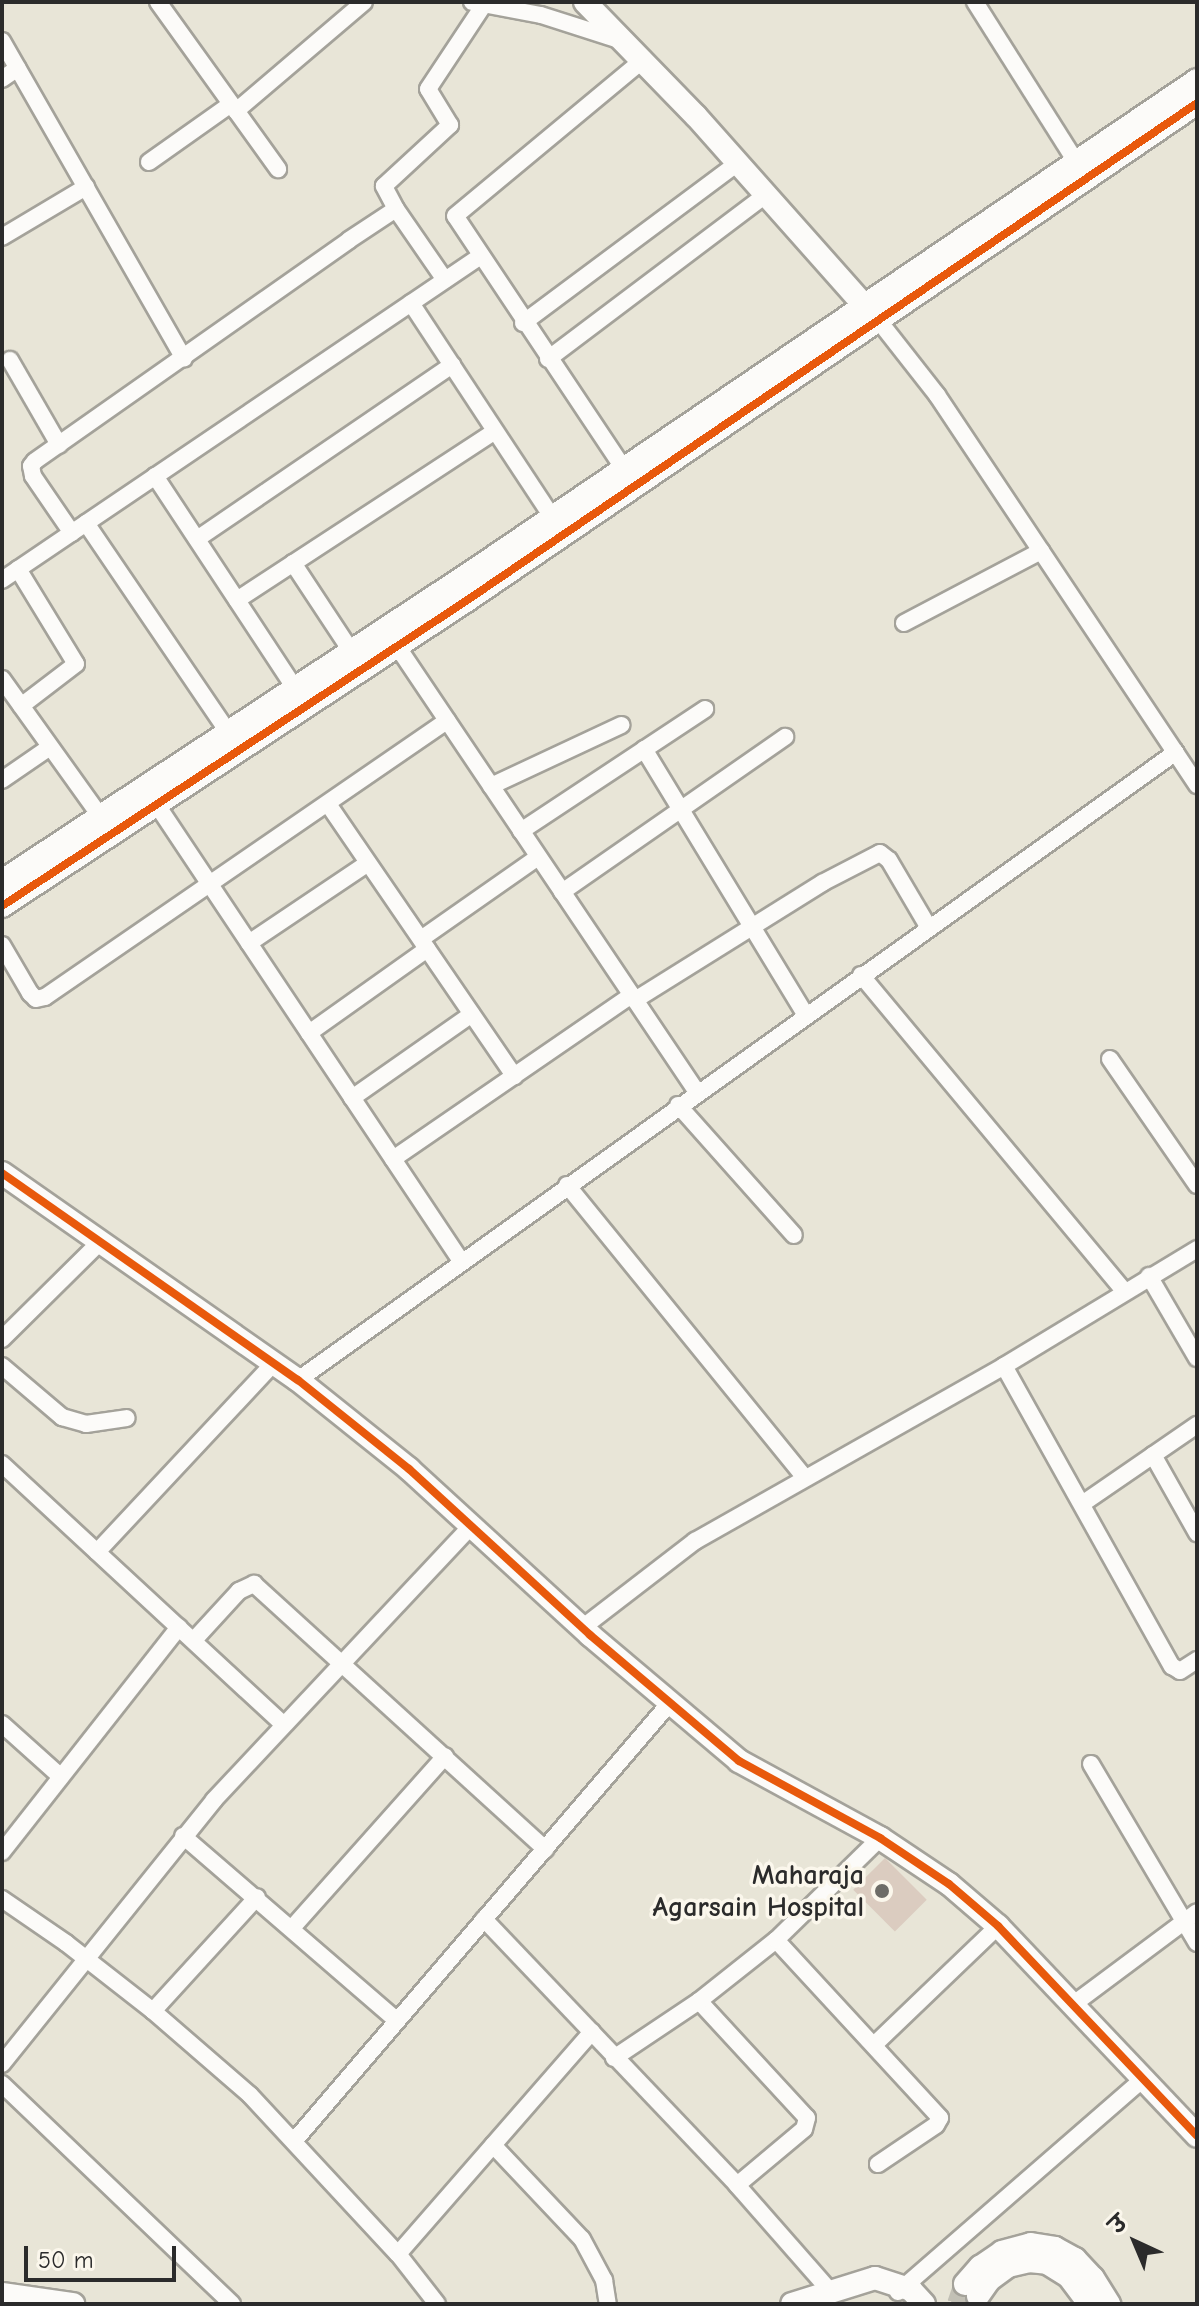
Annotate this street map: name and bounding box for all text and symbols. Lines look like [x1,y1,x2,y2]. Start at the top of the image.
place label: Maharaja Agarsain Hospital [652,1858,864,1924]
marker: Maharaja Agarsain Hospital [871,1880,893,1902]
north arrow [1095,2202,1175,2282]
text: उ [1104,2210,1133,2239]
scale bar [28,2230,180,2280]
text: 50 m [38,2246,94,2274]

